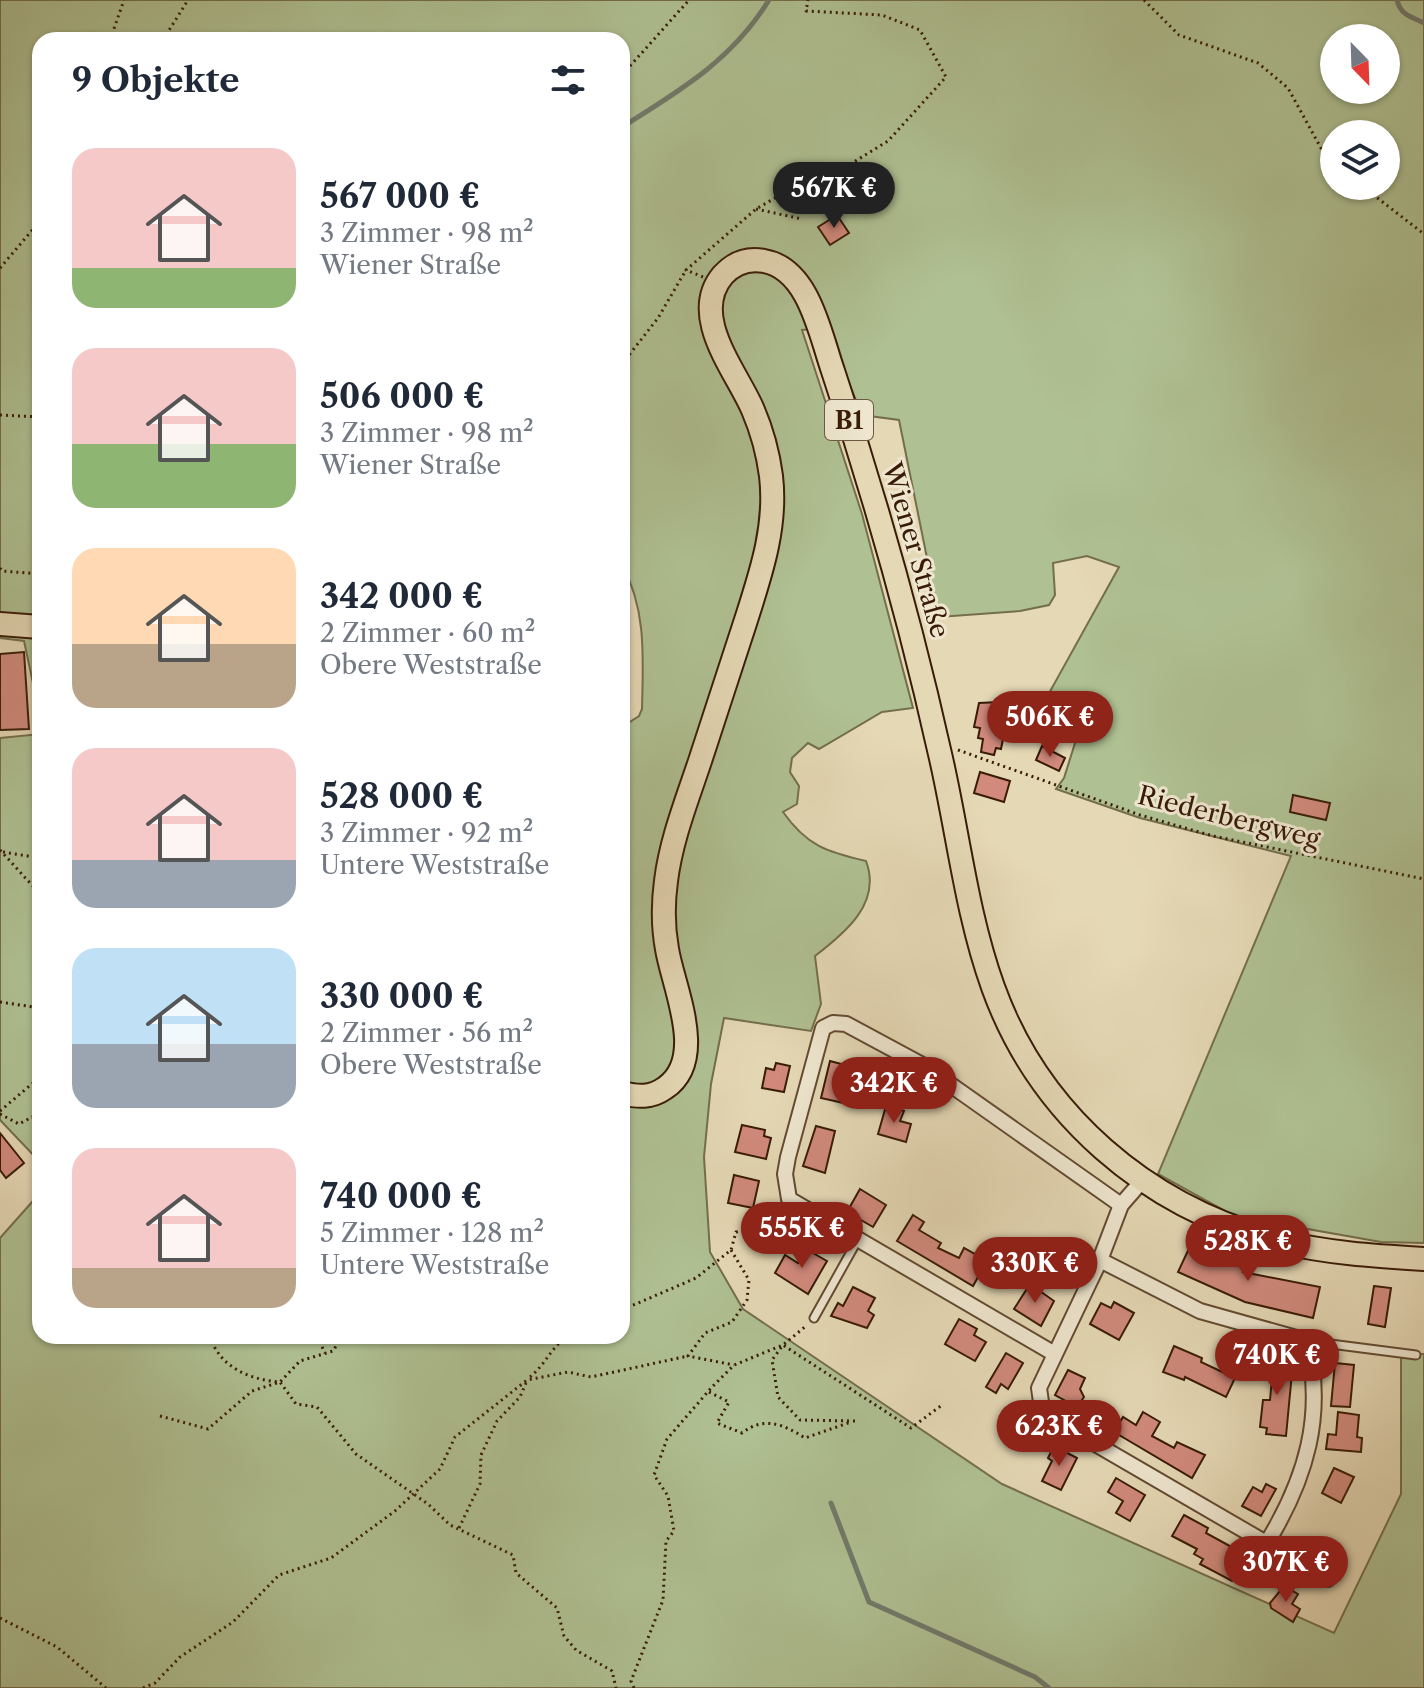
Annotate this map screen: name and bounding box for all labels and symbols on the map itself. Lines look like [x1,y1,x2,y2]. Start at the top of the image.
north arrow [1320,24,1400,104]
pin: 567K € [769,162,899,230]
road number: B1 [825,400,873,440]
street label: Wiener Straße [875,458,956,641]
pin: 506K € [985,691,1115,759]
street label: Riederbergweg [1135,779,1324,855]
pin: 342K € [829,1057,959,1125]
pin: 555K € [737,1202,867,1270]
pin: 528K € [1183,1215,1313,1283]
pin: 330K € [970,1237,1100,1305]
pin: 740K € [1212,1329,1342,1397]
pin: 623K € [994,1400,1124,1468]
pin: 307K € [1221,1536,1351,1604]

